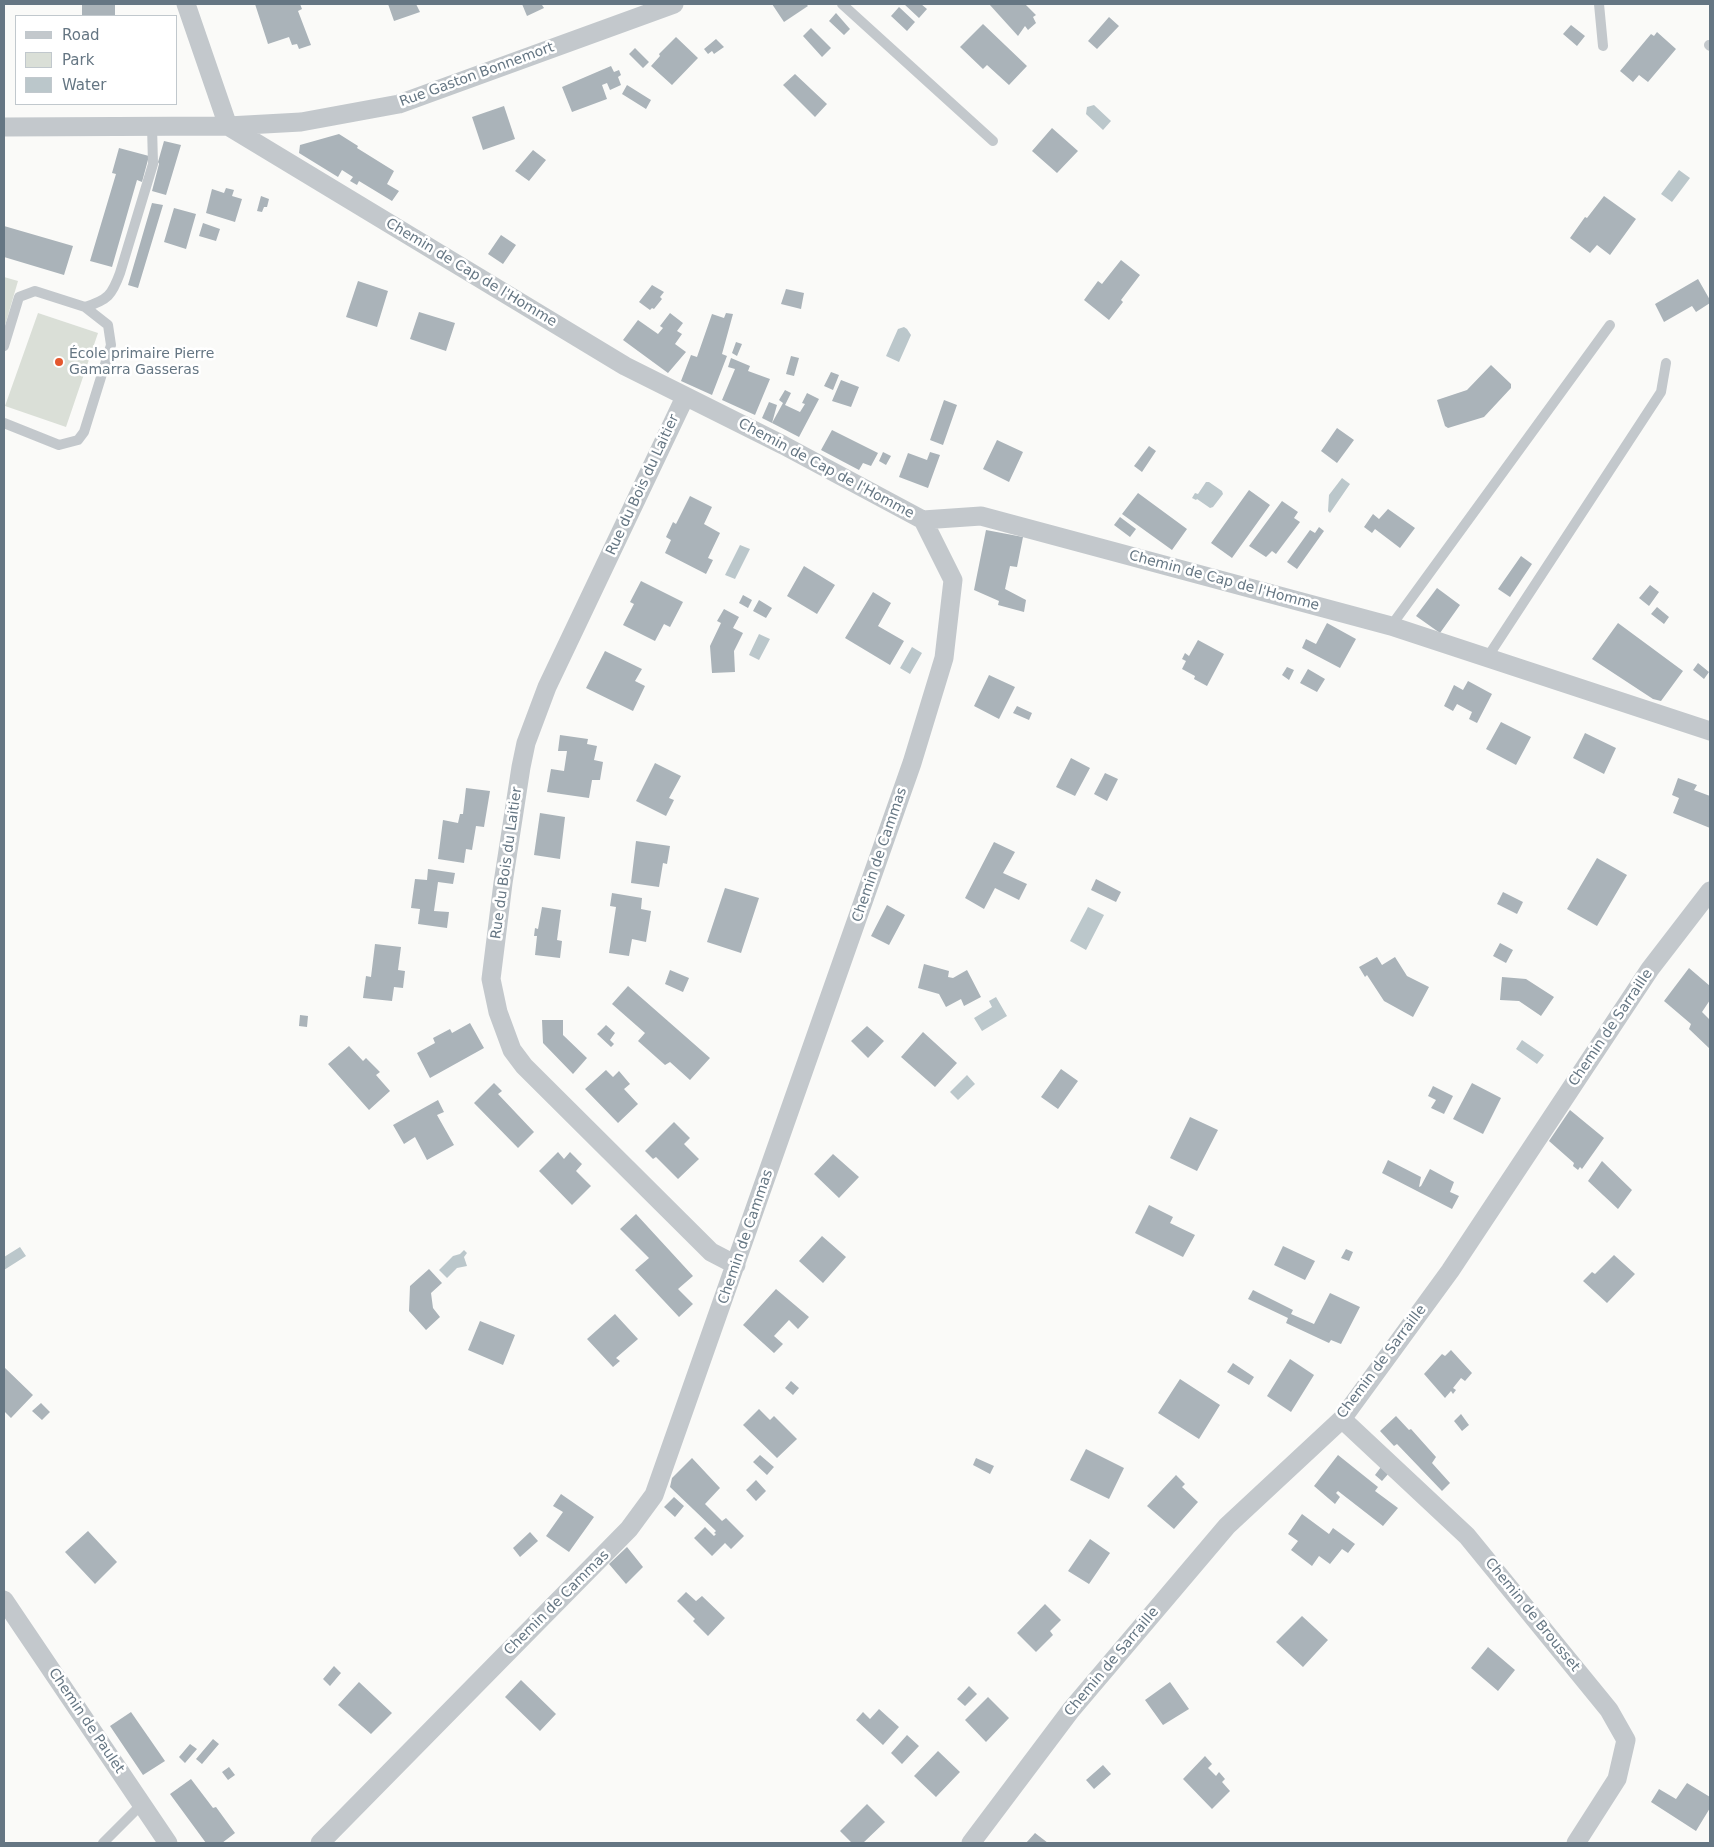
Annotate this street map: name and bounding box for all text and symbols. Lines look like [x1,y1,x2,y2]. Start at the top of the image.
legend [15,15,178,105]
text: Road [62,26,100,44]
street label: Rue Gaston Bonnemort [397,39,557,111]
text: Park [62,51,94,69]
text: Water [62,76,106,94]
street label: Chemin de Cap de l'Homme [382,215,560,331]
place label: École primaire Pierre Gamarra Gasseras [69,346,214,378]
marker: École primaire Pierre Gamarra Gasseras [53,356,65,368]
street label: Rue du Bois du Laitier [603,412,683,558]
street label: Chemin de Cap de l'Homme [735,415,917,523]
street label: Chemin de Cap de l'Homme [1127,547,1321,615]
street label: Chemin de Cammas [849,785,911,925]
street label: Rue du Bois du Laitier [488,786,526,940]
street label: Chemin de Sarraille [1566,966,1656,1090]
street label: Chemin de Cammas [715,1167,777,1307]
street label: Chemin de Sarraille [1334,1302,1430,1422]
street label: Chemin de Cammas [501,1547,613,1659]
street label: Chemin de Brousset [1481,1555,1583,1675]
street label: Chemin de Sarraille [1061,1604,1163,1720]
street label: Chemin de Paulet [45,1665,127,1777]

